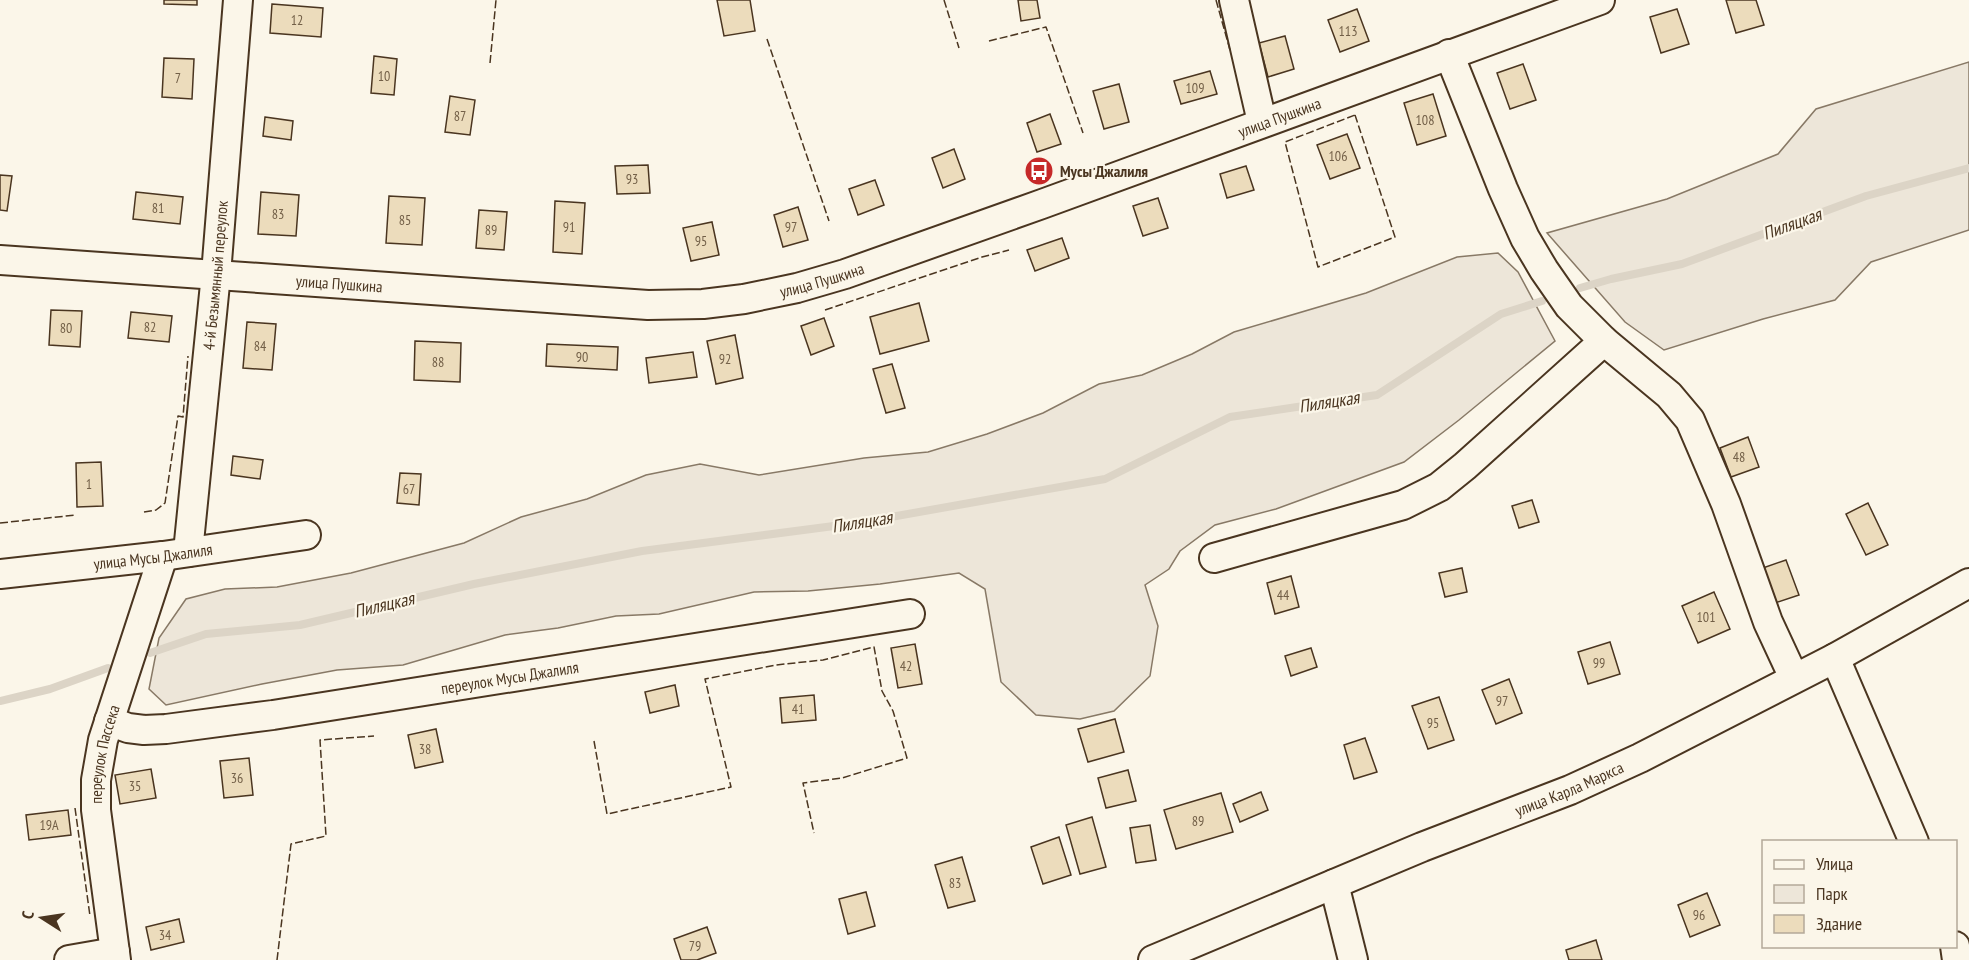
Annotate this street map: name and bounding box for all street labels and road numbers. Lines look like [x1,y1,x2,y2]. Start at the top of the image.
street label: улица Пушкина [1235,93,1324,141]
street label: 4-й Безымянный переулок [198,199,232,351]
street label: улица Пушкина [778,258,867,301]
street label: улица Пушкина [295,271,383,297]
street label: улица Мусы Джалиля [92,539,214,574]
street label: переулок Мусы Джалиля [439,657,580,698]
street label: переулок Пассека [86,702,124,804]
street label: улица Карла Маркса [1512,757,1626,820]

